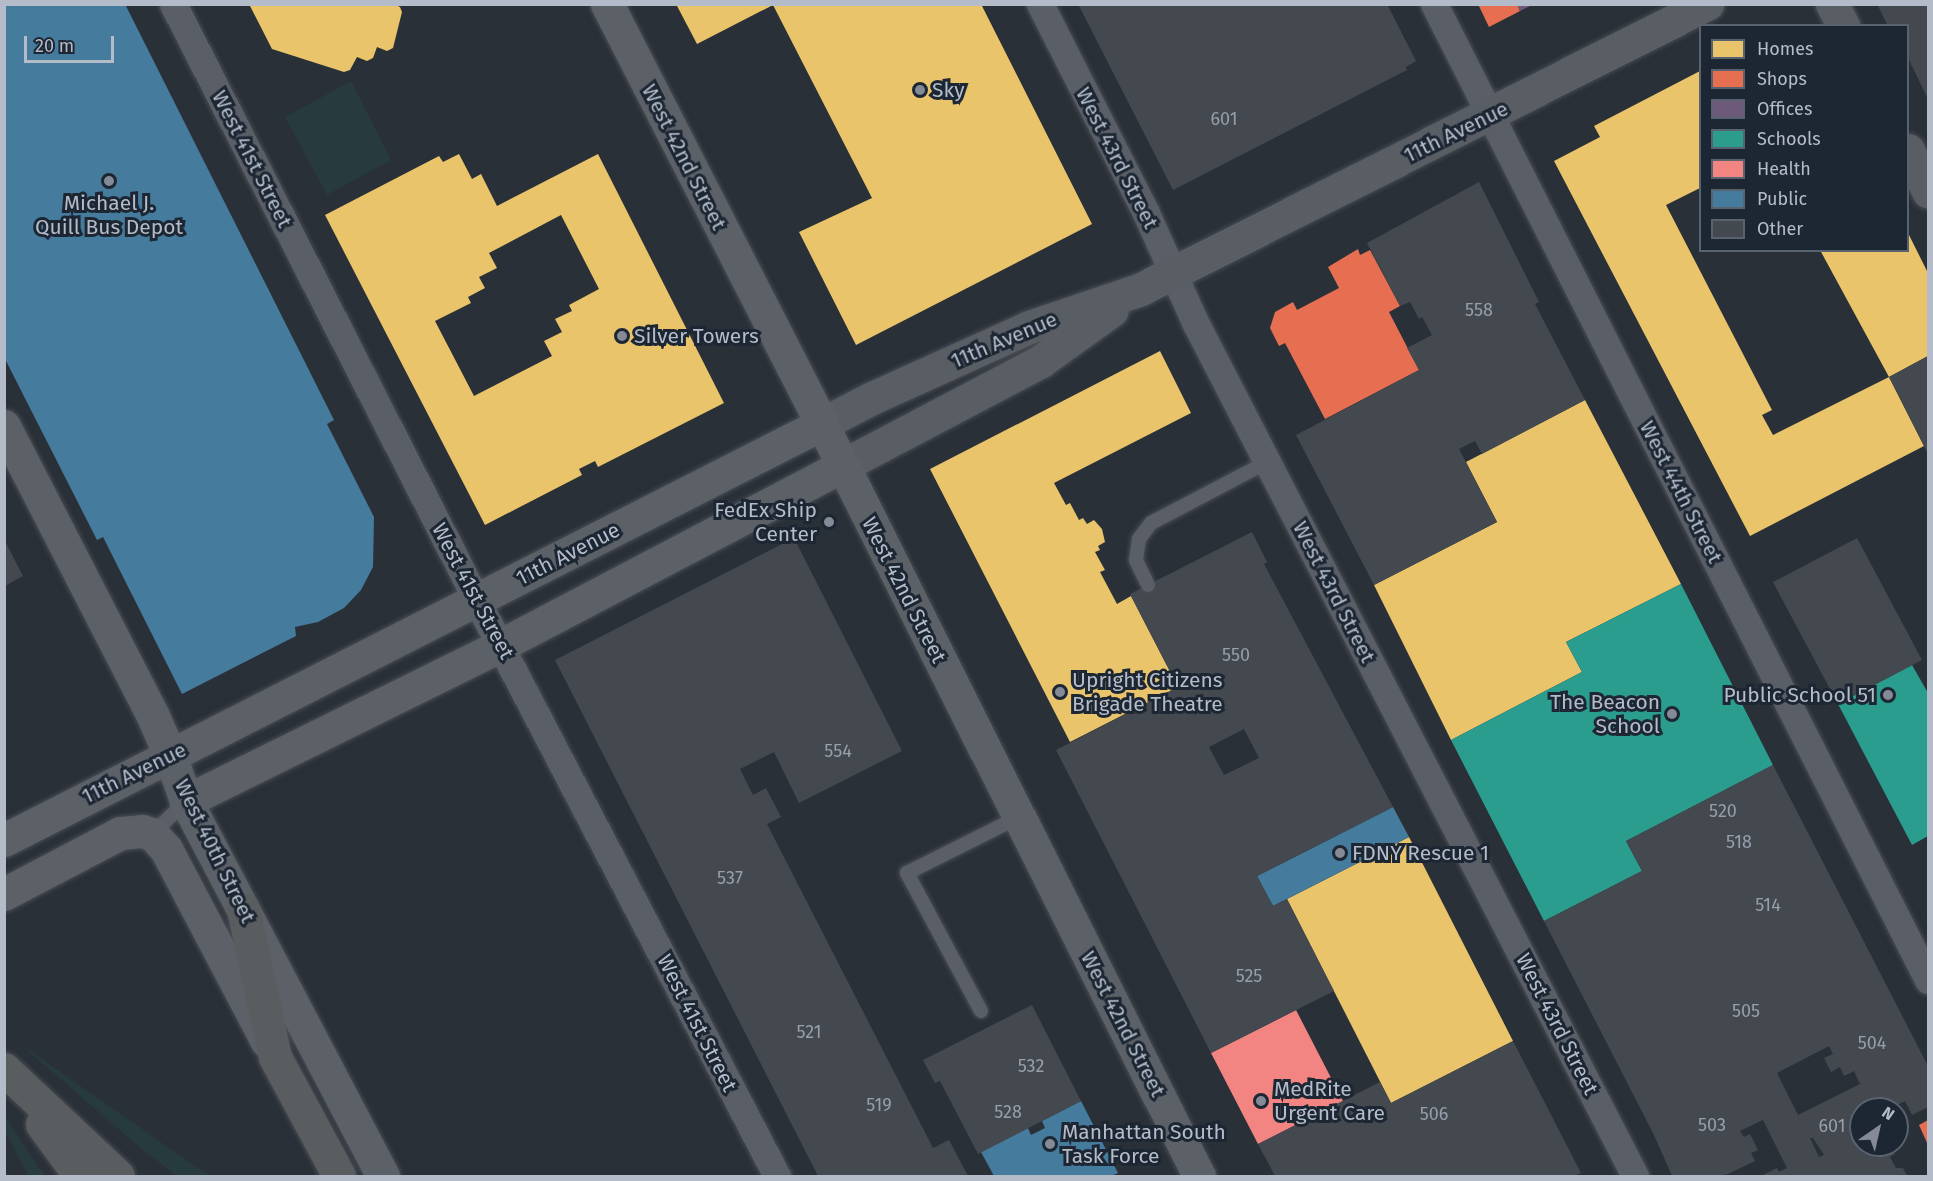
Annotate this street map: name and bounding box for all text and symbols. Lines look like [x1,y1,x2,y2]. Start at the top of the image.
scale bar [27,24,117,62]
legend [1699,24,1909,252]
text: 20 m [35,35,74,57]
text: Homes [1757,38,1813,60]
text: Shops [1757,68,1807,90]
place label: Sky [932,77,965,103]
street label: West 42nd Street [636,80,732,234]
marker: Sky [913,83,927,97]
street label: West 43rd Street [1070,83,1164,233]
street label: West 41st Street [207,86,297,232]
street label: 11th Avenue [1400,96,1512,168]
text: Offices [1757,98,1812,120]
house number: 601 [1211,108,1237,130]
text: Schools [1757,128,1821,150]
text: Health [1757,158,1811,180]
marker: Michael J. Quill Bus Depot [102,174,116,188]
text: Public [1757,188,1807,210]
place label: Michael J. Quill Bus Depot [35,190,183,240]
text: Other [1757,218,1803,240]
house number: 558 [1465,299,1493,321]
street label: 11th Avenue [947,306,1061,374]
place label: Silver Towers [634,323,759,349]
marker: Silver Towers [615,329,629,343]
street label: West 44th Street [1634,417,1728,567]
place label: FedEx Ship Center [714,497,817,547]
street label: West 42nd Street [856,513,952,667]
marker: FedEx Ship Center [822,515,836,529]
street label: 11th Avenue [512,517,624,591]
street label: West 43rd Street [1287,517,1381,667]
street label: West 41st Street [427,519,519,663]
house number: 550 [1222,644,1250,666]
place label: Upright Citizens Brigade Theatre [1072,667,1223,717]
place label: Public School 51 [1723,682,1876,708]
marker: Upright Citizens Brigade Theatre [1053,685,1067,699]
marker: Public School 51 [1881,688,1895,702]
place label: The Beacon School [1550,689,1660,739]
marker: The Beacon School [1665,707,1679,721]
street label: 11th Avenue [78,737,190,809]
house number: 554 [824,740,852,762]
street label: West 40th Street [169,775,261,927]
house number: 520 [1709,800,1737,822]
house number: 518 [1726,831,1752,853]
place label: FDNY Rescue 1 [1352,840,1489,866]
marker: FDNY Rescue 1 [1333,846,1347,860]
house number: 537 [717,867,743,889]
house number: 514 [1755,894,1781,916]
street label: West 42nd Street [1075,947,1171,1101]
street label: West 43rd Street [1510,949,1604,1099]
street label: West 41st Street [652,950,742,1096]
house number: 525 [1236,965,1262,987]
house number: 505 [1732,1000,1760,1022]
house number: 521 [796,1021,822,1043]
house number: 504 [1858,1032,1886,1054]
house number: 532 [1018,1055,1044,1077]
place label: MedRite Urgent Care [1274,1076,1385,1126]
marker: MedRite Urgent Care [1252,1092,1270,1110]
house number: 519 [866,1094,892,1116]
north arrow [1849,1097,1909,1157]
house number: 528 [994,1101,1022,1123]
text: N [1879,1102,1898,1124]
house number: 506 [1420,1103,1448,1125]
house number: 503 [1698,1114,1726,1136]
house number: 601 [1819,1115,1845,1137]
place label: Manhattan South Task Force [1062,1119,1226,1169]
marker: Manhattan South Task Force [1043,1137,1057,1151]

